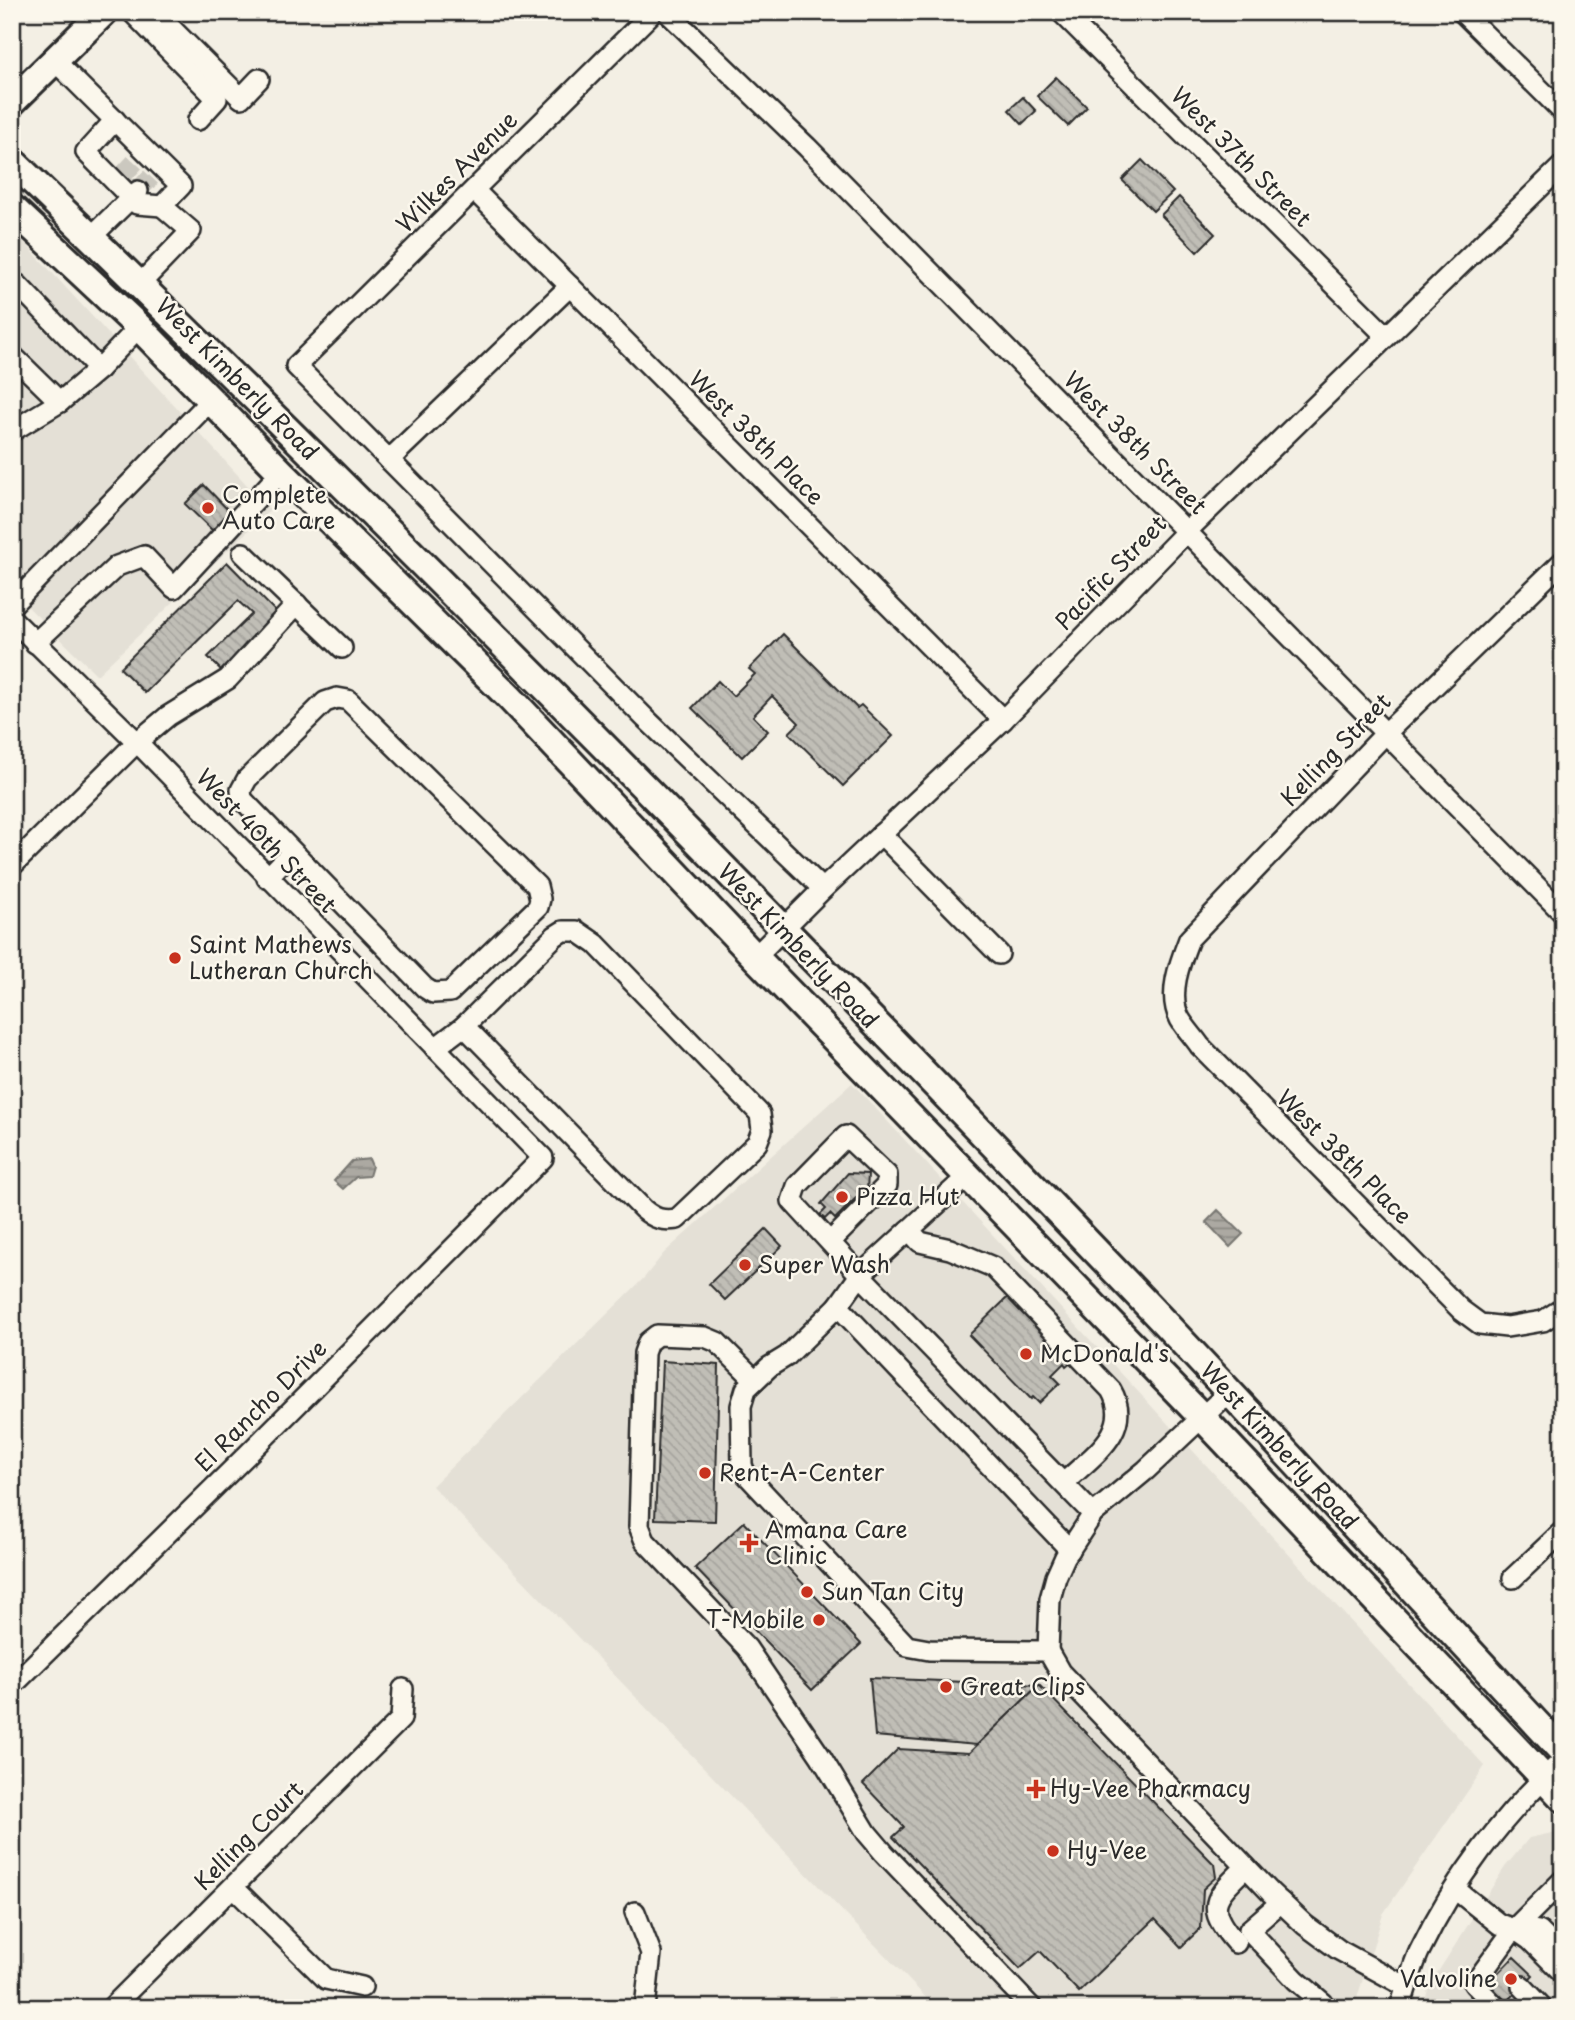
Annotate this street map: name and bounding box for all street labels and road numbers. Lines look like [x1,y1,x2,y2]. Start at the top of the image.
street label: West 37th Street [1164,78,1320,234]
street label: Wilkes Avenue [387,102,525,240]
street label: West Kimberly Road [148,288,328,468]
street label: West 38th Place [681,361,833,513]
street label: West 38th Street [1056,362,1216,522]
street label: Pacific Street [1046,507,1174,637]
street label: Kelling Street [1272,684,1398,814]
street label: West 40th Street [189,760,345,920]
street label: West Kimberly Road [711,854,888,1036]
street label: West 38th Place [1269,1080,1421,1232]
street label: El Rancho Drive [186,1331,334,1479]
street label: West Kimberly Road [1193,1353,1367,1537]
street label: Kelling Court [185,1772,311,1898]

